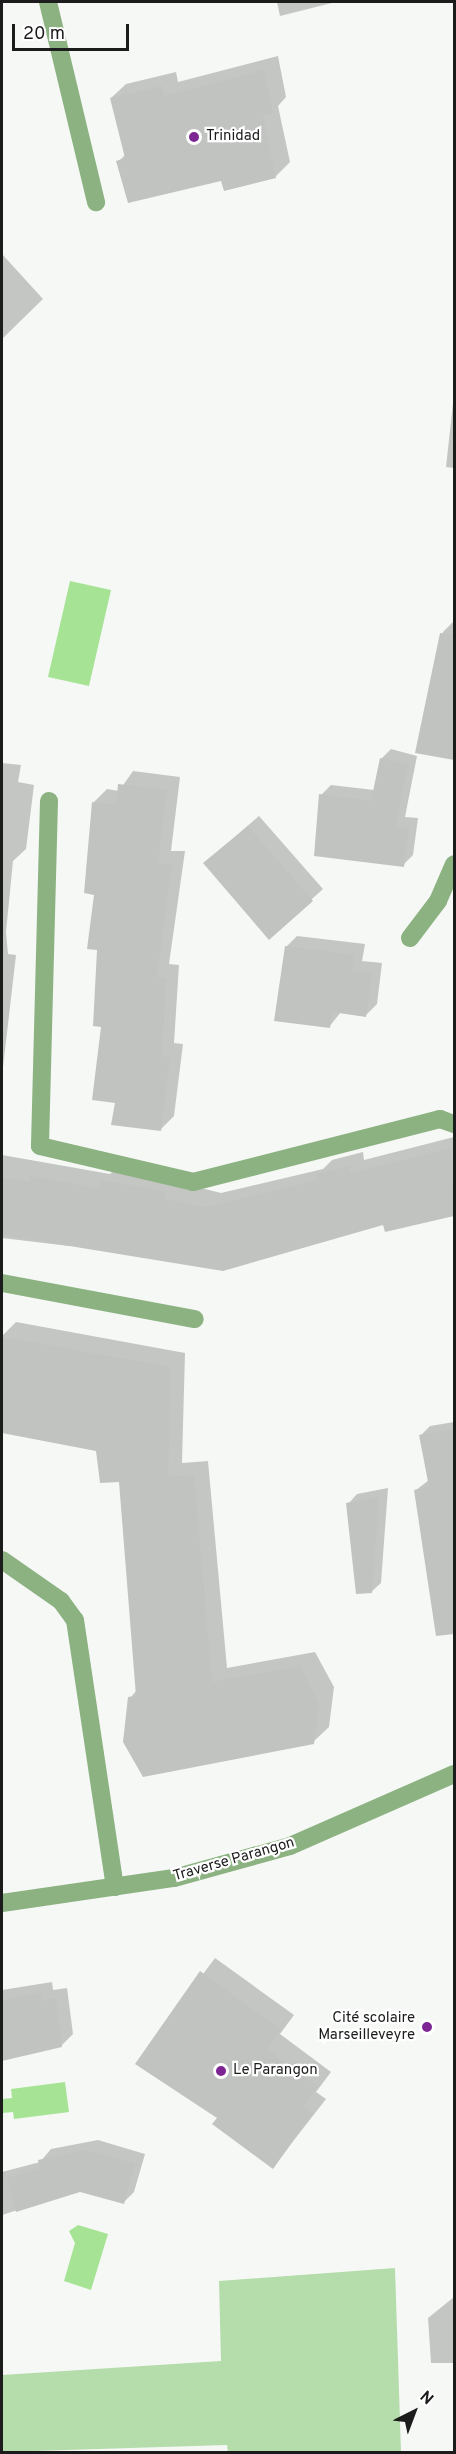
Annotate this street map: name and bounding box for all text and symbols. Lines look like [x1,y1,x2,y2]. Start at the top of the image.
scale bar [15,12,132,50]
text: 20 m [23,23,65,46]
place label: Trinidad [206,128,260,146]
marker: Trinidad [187,130,201,144]
street label: Traverse Parangon [171,1834,297,1886]
place label: Cité scolaire Marseilleveyre [318,2009,415,2044]
marker: Cité scolaire Marseilleveyre [420,2020,434,2034]
place label: Le Parangon [233,2062,318,2080]
marker: Le Parangon [214,2064,228,2078]
north arrow [384,2382,444,2442]
text: N [415,2387,437,2410]

